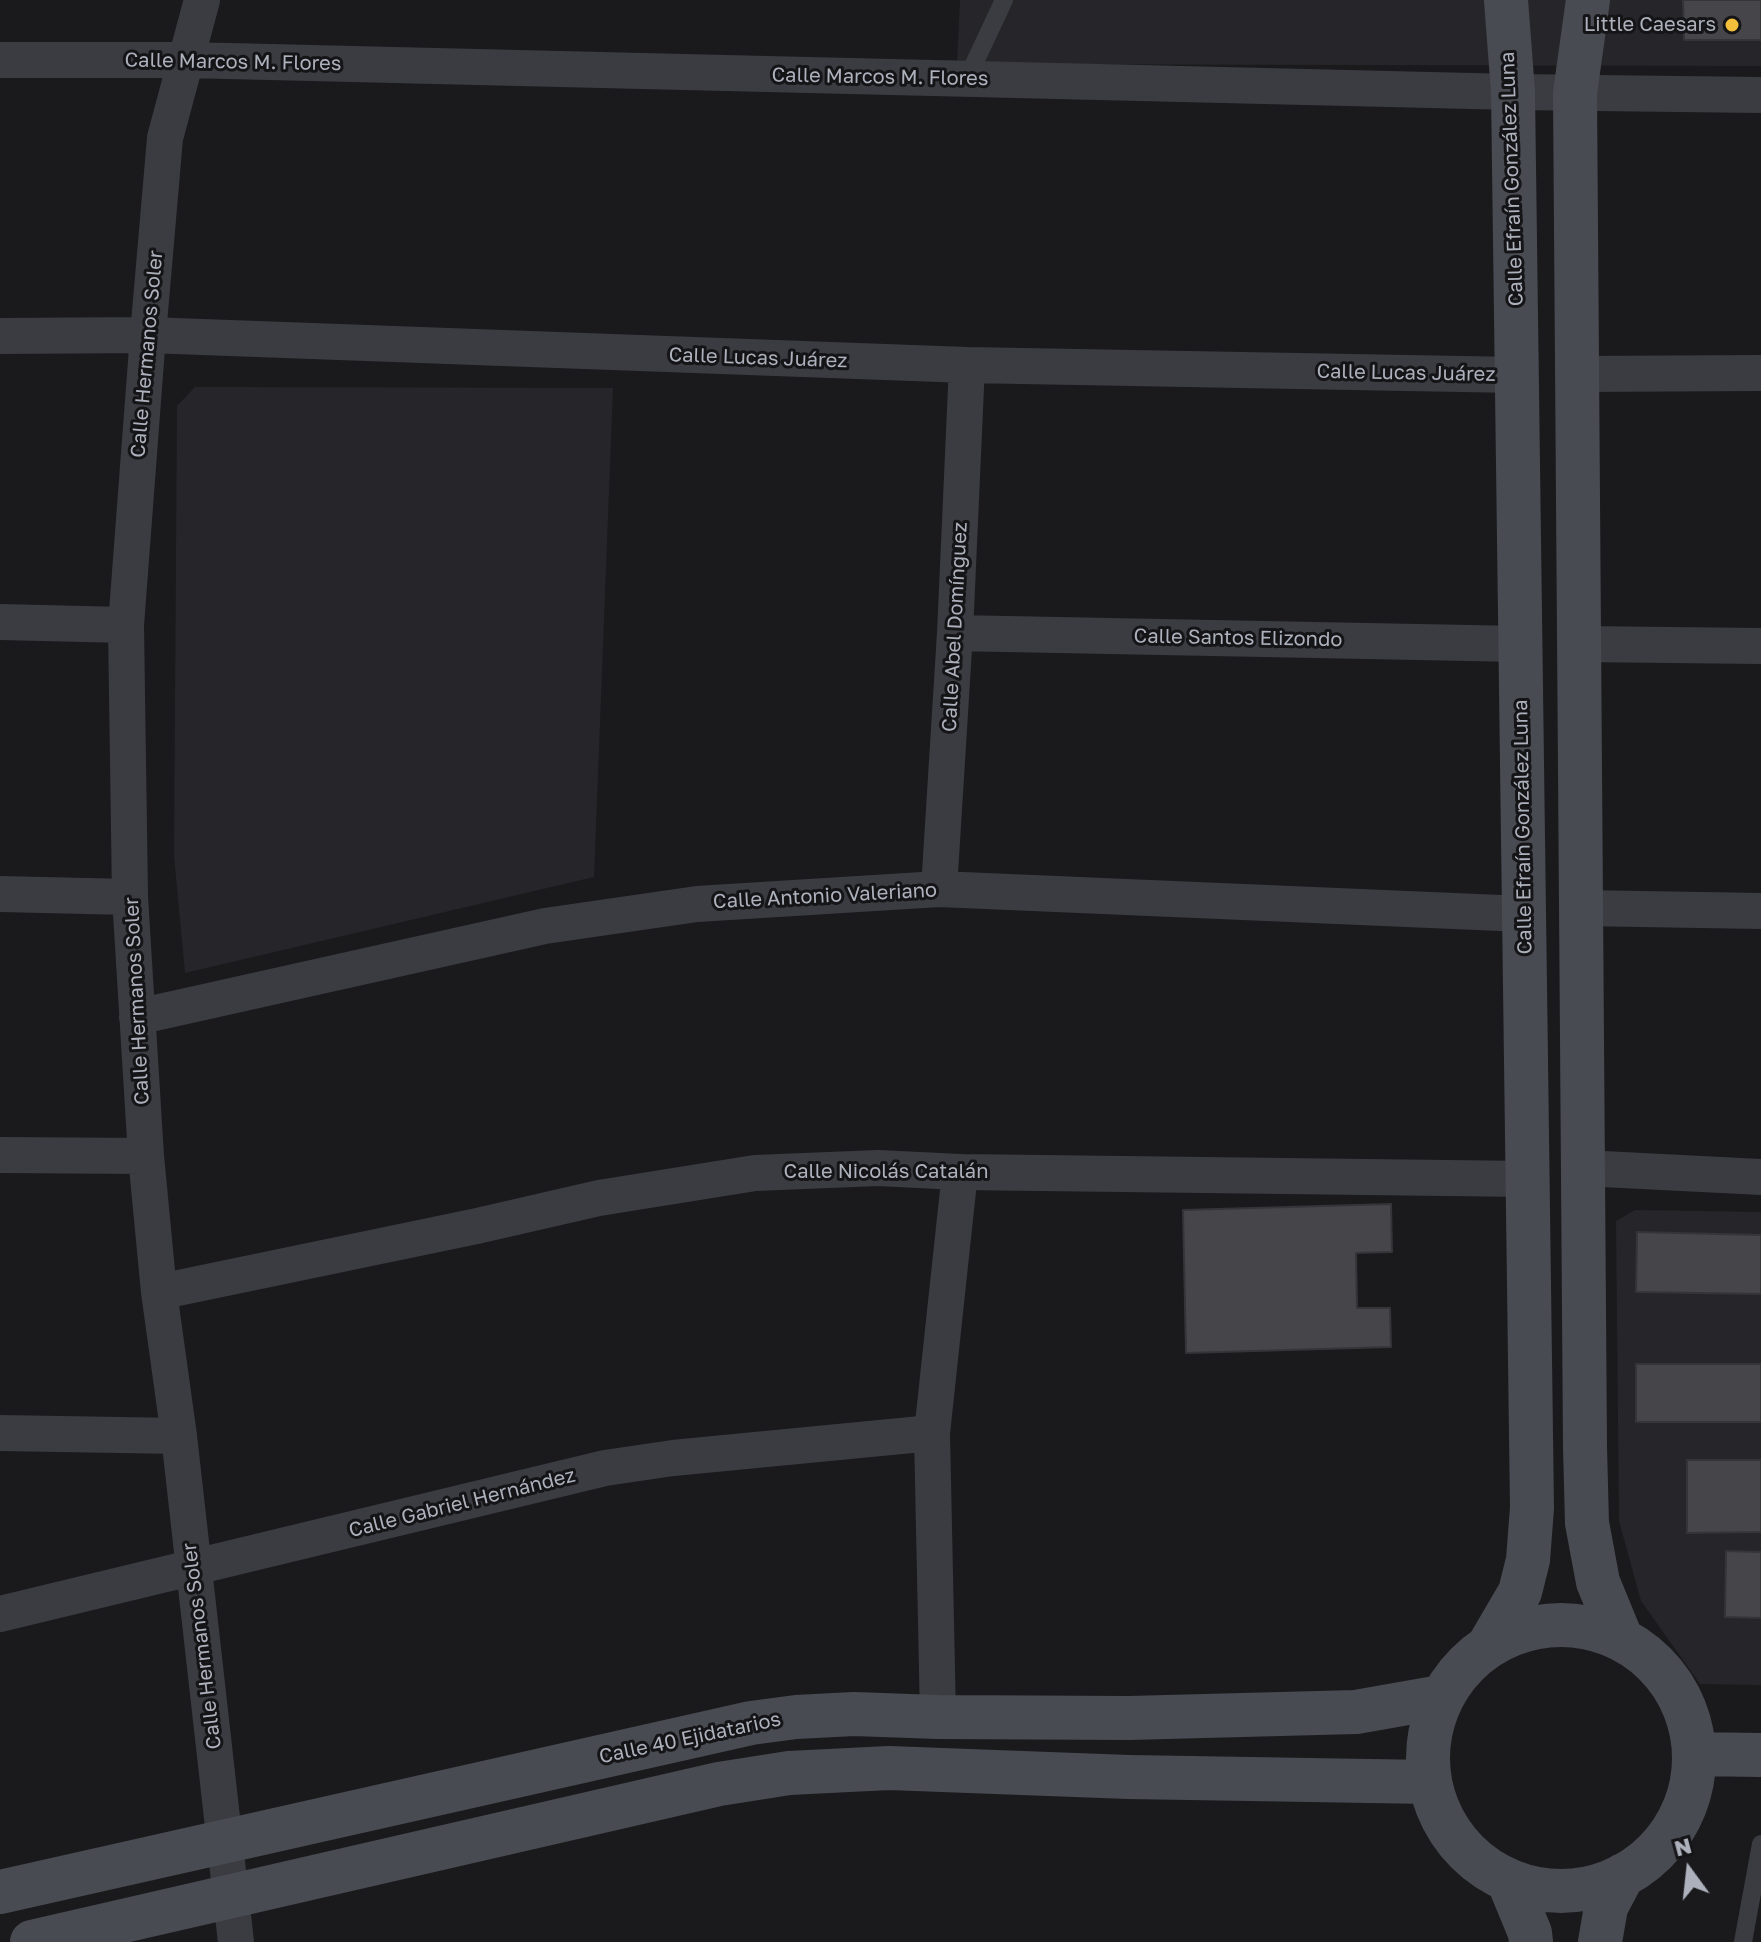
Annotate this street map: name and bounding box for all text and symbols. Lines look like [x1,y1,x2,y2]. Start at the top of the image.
place label: Little Caesars [1584,13,1716,37]
marker: Little Caesars [1723,16,1741,34]
street label: Calle Marcos M. Flores [124,48,342,76]
street label: Calle Efraín González Luna [1496,51,1528,307]
street label: Calle Marcos M. Flores [771,63,989,91]
street label: Calle Hermanos Soler [126,249,168,459]
street label: Calle Lucas Juárez [668,343,848,373]
street label: Calle Lucas Juárez [1316,359,1496,387]
street label: Calle Abel Domínguez [938,521,972,733]
street label: Calle Santos Elizondo [1133,624,1343,652]
street label: Calle Efraín González Luna [1509,699,1537,955]
street label: Calle Antonio Valeriano [712,878,938,914]
street label: Calle Hermanos Soler [120,897,154,1105]
street label: Calle Nicolás Catalán [784,1160,988,1184]
street label: Calle Gabriel Hernández [346,1463,578,1543]
street label: Calle Hermanos Soler [177,1541,227,1751]
street label: Calle 40 Ejidatarios [597,1707,783,1769]
north arrow [1649,1830,1729,1910]
text: N [1671,1831,1694,1862]

